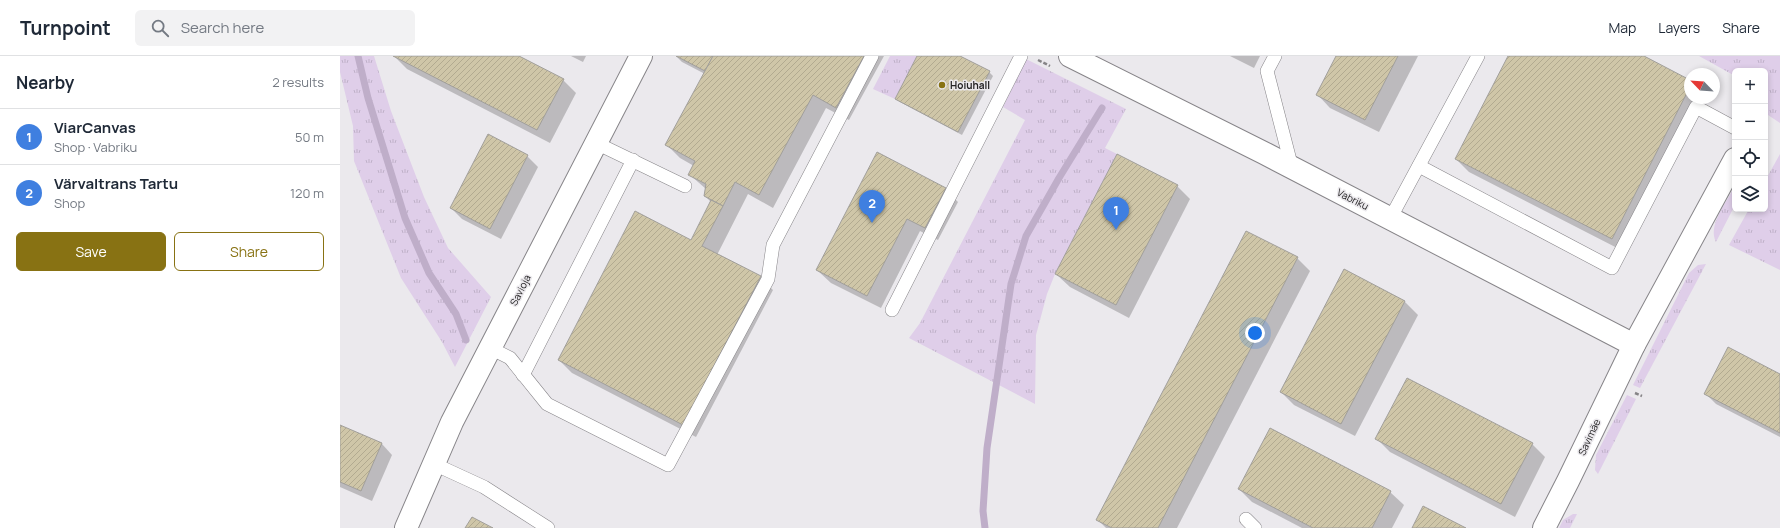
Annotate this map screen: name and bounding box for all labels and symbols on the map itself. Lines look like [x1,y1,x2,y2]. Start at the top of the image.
north arrow [1684,68,1720,104]
place label: Hoiuhall [950,78,990,92]
marker: Hoiuhall [937,80,947,90]
street label: Vabriku [1335,185,1371,213]
pin: 2 [859,190,885,223]
pin: 1 [1103,197,1129,230]
street label: Savioja [506,272,534,308]
your location [1245,323,1265,343]
street label: Savimäe [1574,416,1604,458]

